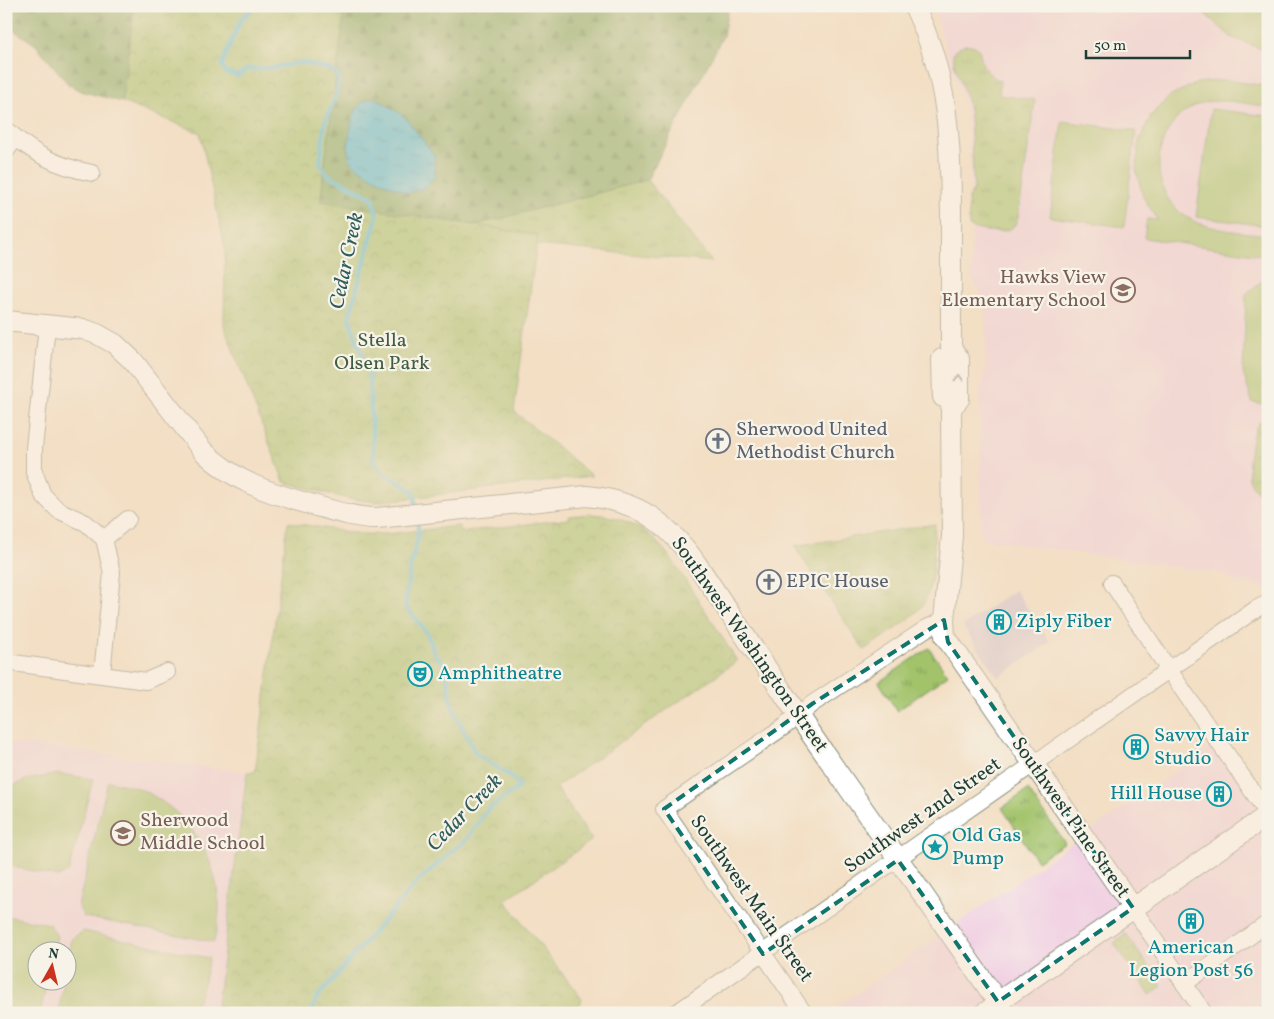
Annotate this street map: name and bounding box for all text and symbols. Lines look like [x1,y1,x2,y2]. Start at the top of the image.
scale bar [1086,28,1190,60]
text: 50 m [1094,36,1126,57]
water label: Cedar Creek [323,210,371,312]
place label: Hawks View Elementary School [941,264,1107,315]
school or university icon: Hawks View Elementary School [1110,277,1136,303]
park label: Stella Olsen Park [334,327,430,378]
one-way arrow [954,374,964,382]
place label: Sherwood United Methodist Church [736,416,895,467]
church icon: Sherwood United Methodist Church [705,428,731,454]
street label: Southwest Washington Street [664,531,834,759]
place label: EPIC House [786,568,889,596]
church icon: EPIC House [756,569,782,595]
place label: Ziply Fiber [1016,608,1112,636]
building icon: Ziply Fiber [986,609,1012,635]
place label: Amphitheatre [438,660,562,688]
theatre icon: Amphitheatre [407,661,433,687]
place label: Savvy Hair Studio [1154,722,1249,773]
street label: Southwest Pine Street [1004,732,1136,904]
building icon: Savvy Hair Studio [1123,734,1149,760]
street label: Southwest 2nd Street [839,751,1007,881]
water label: Cedar Creek [420,767,510,858]
place label: Hill House [1110,780,1202,808]
building icon: Hill House [1206,781,1232,807]
place label: Sherwood Middle School [140,807,265,858]
street label: Southwest Main Street [683,810,819,988]
school or university icon: Sherwood Middle School [110,820,136,846]
place label: Old Gas Pump [952,822,1021,873]
place icon: Old Gas Pump [922,834,948,860]
building icon: American Legion Post 56 [1178,908,1204,934]
place label: American Legion Post 56 [1129,934,1253,985]
north arrow [28,942,78,992]
text: N [47,944,60,965]

